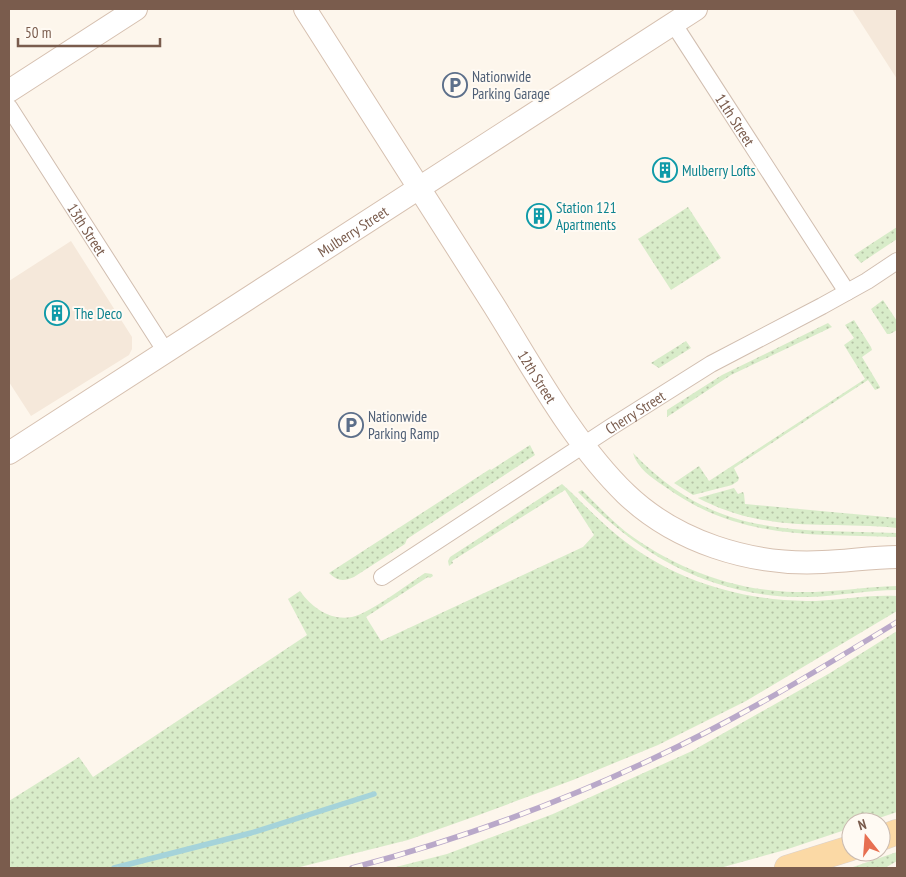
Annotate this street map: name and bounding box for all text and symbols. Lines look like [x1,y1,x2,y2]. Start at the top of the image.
scale bar [18,15,160,47]
text: 50 m [25,23,51,42]
place label: Nationwide Parking Garage [472,67,550,103]
parking icon: Nationwide Parking Garage [442,72,468,98]
street label: 11th Street [712,90,759,149]
building icon: Mulberry Lofts [652,157,678,183]
place label: Mulberry Lofts [682,161,756,180]
place label: Station 121 Apartments [556,198,616,234]
street label: 13th Street [63,199,111,259]
street label: Mulberry Street [314,201,391,261]
building icon: Station 121 Apartments [526,203,552,229]
building icon: The Deco [44,300,70,326]
place label: The Deco [74,304,122,323]
street label: 12th Street [514,347,561,407]
street label: Cherry Street [601,386,668,438]
place label: Nationwide Parking Ramp [368,407,439,443]
parking icon: Nationwide Parking Ramp [338,412,364,438]
north arrow [841,812,891,862]
text: N [856,815,868,834]

